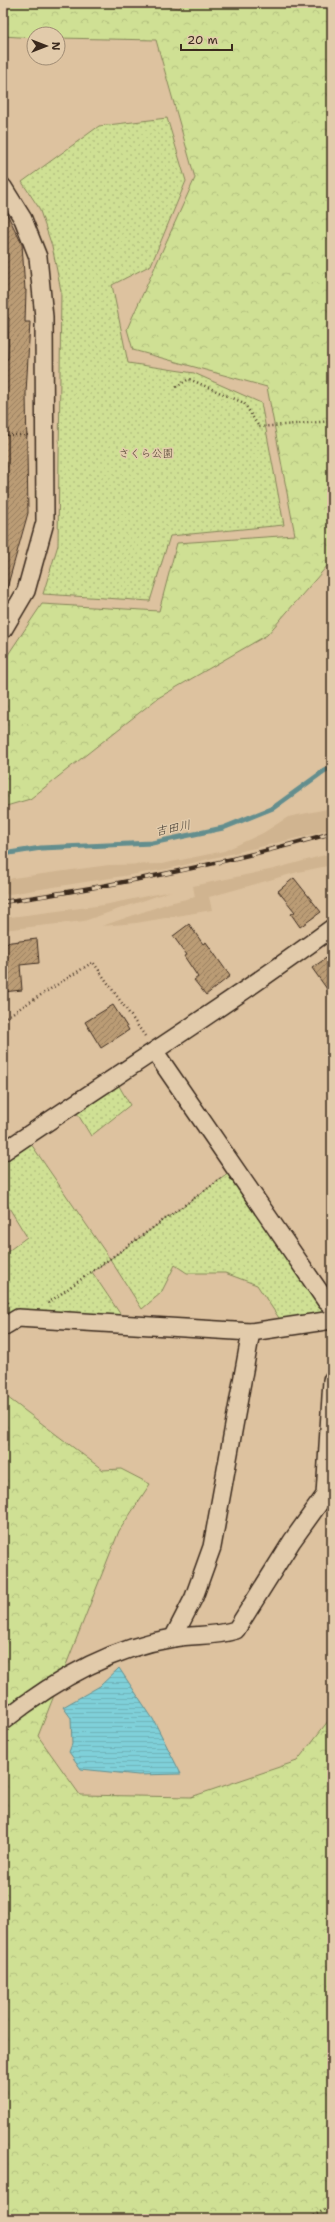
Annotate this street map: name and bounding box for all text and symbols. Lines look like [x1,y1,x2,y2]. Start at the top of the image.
north arrow [26,26,66,66]
scale bar [181,26,232,52]
text: 20 m [187,32,218,48]
text: N [48,42,63,51]
park label: さくら公園 [119,446,174,461]
water label: 吉田川 [154,816,192,840]

